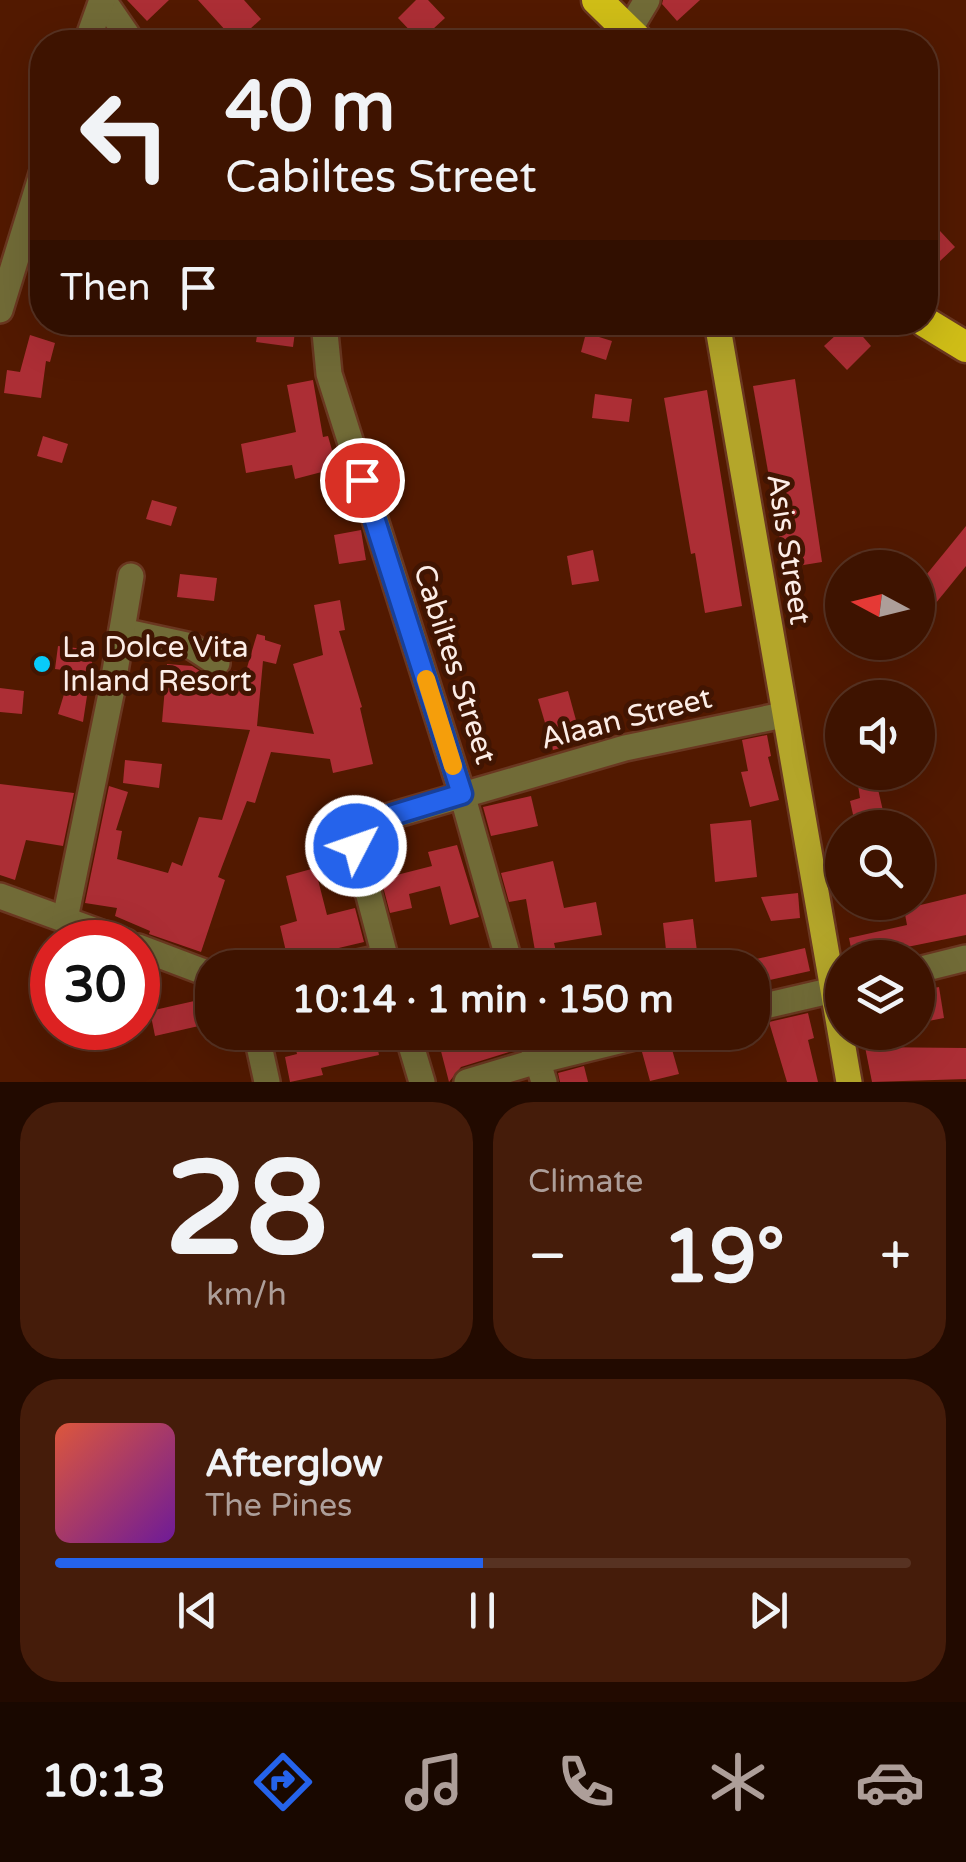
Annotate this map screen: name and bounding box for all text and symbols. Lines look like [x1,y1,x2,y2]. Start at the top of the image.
text: 40 m [225,66,395,150]
icon: left [60,70,190,200]
text: Cabiltes Street [225,151,537,205]
icon: arrive [171,260,226,315]
text: Then [60,265,151,311]
pin [320,438,405,523]
icon: arrive [335,453,390,508]
street label: Asis Street [758,471,819,627]
north arrow [825,550,935,660]
map controls [825,550,935,1050]
street label: Cabiltes Street [405,560,504,769]
place label: La Dolce Vita Inland Resort [62,629,252,700]
marker: La Dolce Vita Inland Resort [31,653,53,675]
street label: Alaan Street [537,679,716,758]
button: sound [825,680,935,790]
position arrow [304,794,408,898]
button: search [825,810,935,920]
speed limit sign: 30 [30,920,160,1050]
button: layers [825,940,935,1050]
text: 10:14 · 1 min · 150 m [291,977,674,1023]
text: 28 [165,1133,328,1289]
text: Climate [528,1163,643,1201]
text: 19° [662,1212,785,1302]
text: − [528,1224,567,1290]
text: + [880,1224,911,1290]
text: km/h [206,1276,287,1314]
text: Afterglow [205,1441,383,1487]
text: The Pines [205,1487,352,1525]
icon: previous [170,1583,225,1638]
icon: pause [455,1583,510,1638]
icon: next [741,1583,796,1638]
icon: directions [248,1747,318,1817]
icon: music [399,1747,469,1817]
icon: phone [551,1747,621,1817]
icon: climate [703,1747,773,1817]
icon: car [855,1747,925,1817]
text: 10:13 [41,1755,166,1809]

